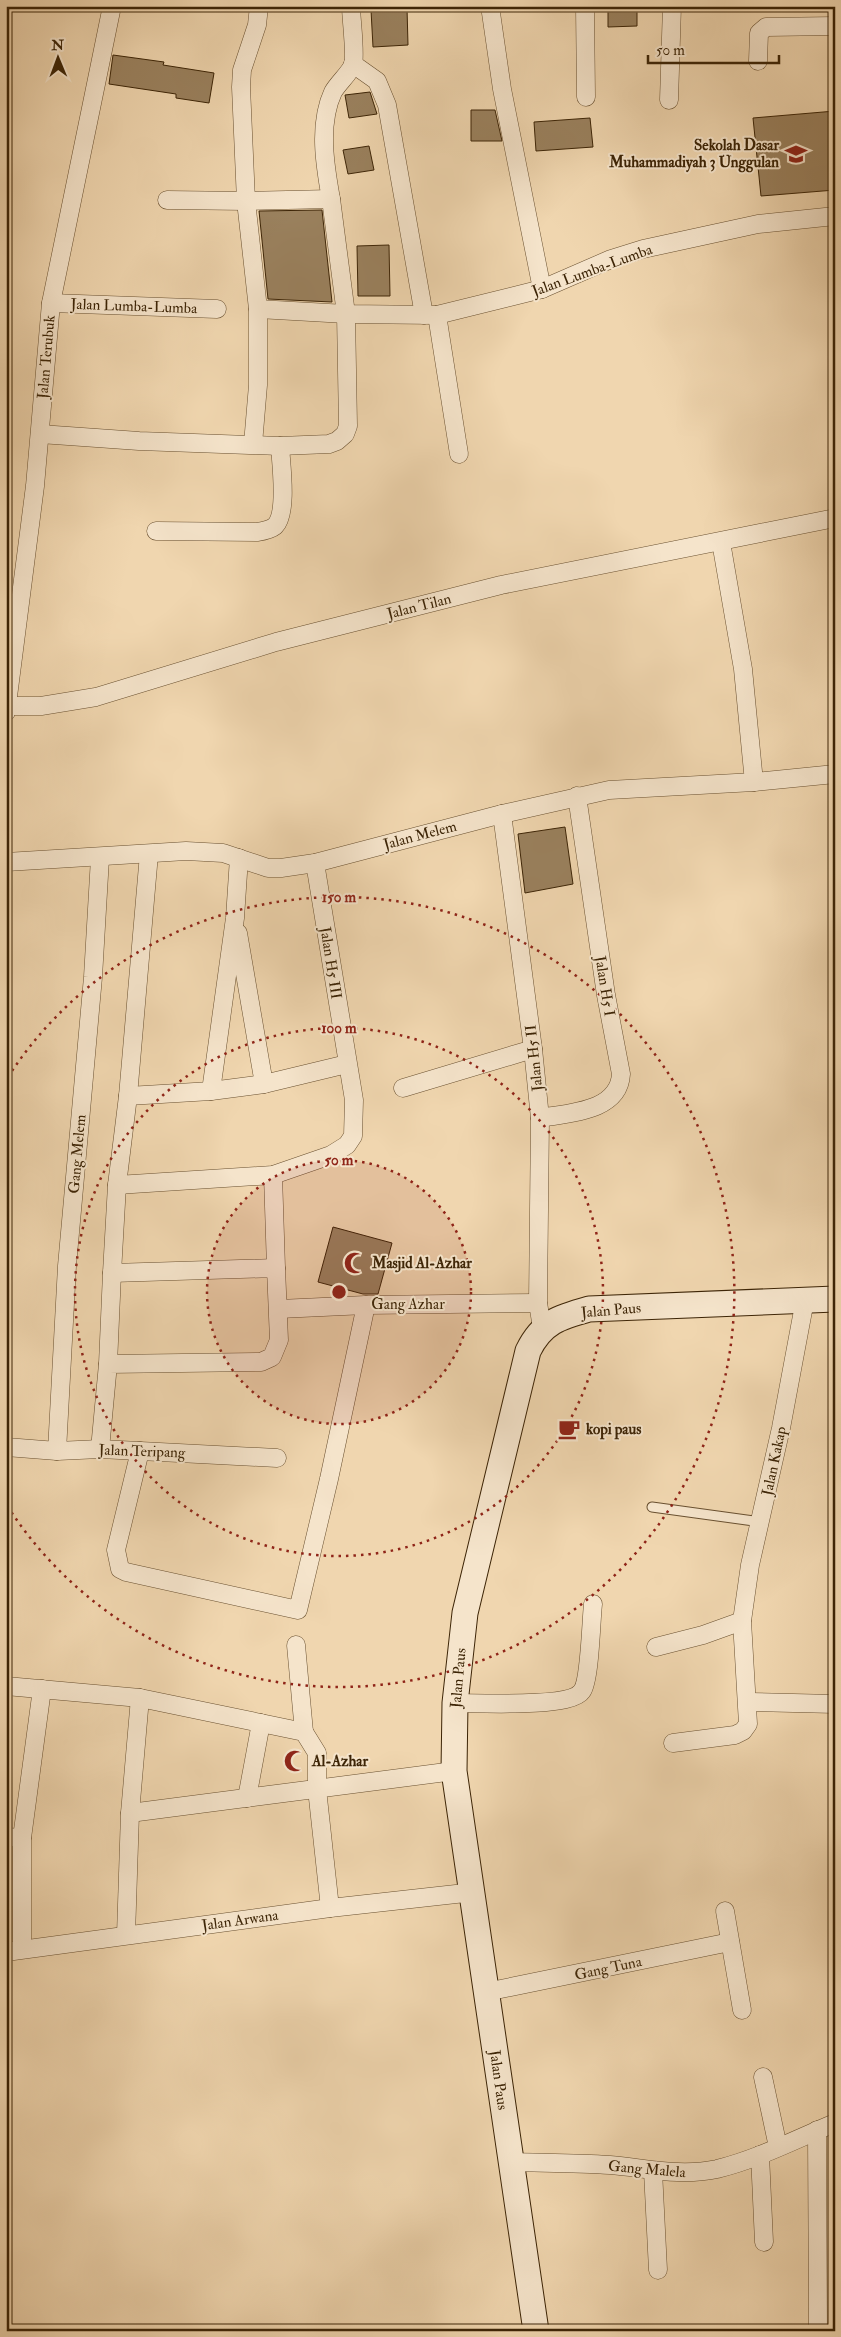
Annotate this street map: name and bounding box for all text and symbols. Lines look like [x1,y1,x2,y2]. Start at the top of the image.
north arrow [32,32,82,82]
scale bar [648,32,780,64]
text: N [50,37,65,54]
text: 50 m [656,41,685,60]
place label: Sekolah Dasar Muhammadiyah 3 Unggulan [608,136,779,173]
school or university icon: Sekolah Dasar Muhammadiyah 3 Unggulan [783,141,809,167]
street label: Jalan Lumba-Lumba [528,240,656,302]
street label: Jalan Lumba-Lumba [69,295,198,319]
street label: Jalan Terubuk [33,314,61,401]
street label: Jalan Tilan [384,589,454,625]
street label: Jalan Melem [380,817,459,856]
text: 150 m [322,888,356,907]
street label: Jalan H5 III [314,925,346,1001]
street label: Jalan H5 I [589,954,619,1018]
text: 100 m [321,1019,357,1038]
street label: Jalan H5 II [522,1024,549,1093]
street label: Gang Melem [65,1113,90,1194]
text: 50 m [325,1151,354,1170]
mosque icon: Masjid Al-Azhar [342,1250,368,1276]
place label: Masjid Al-Azhar [371,1254,472,1273]
centre of rings [330,1283,348,1301]
street label: Gang Azhar [371,1295,445,1314]
street label: Jalan Paus [579,1298,642,1324]
cafe icon: kopi paus [556,1416,582,1442]
place label: kopi paus [585,1420,641,1440]
street label: Jalan Kakap [758,1424,792,1499]
street label: Jalan Teripang [97,1440,186,1464]
street label: Jalan Paus [446,1647,472,1710]
mosque icon: Al-Azhar [282,1748,308,1774]
place label: Al-Azhar [311,1752,369,1771]
street label: Jalan Arwana [200,1906,281,1936]
street label: Gang Tuna [573,1952,644,1985]
street label: Jalan Paus [484,2048,512,2111]
street label: Gang Malela [607,2157,687,2182]

